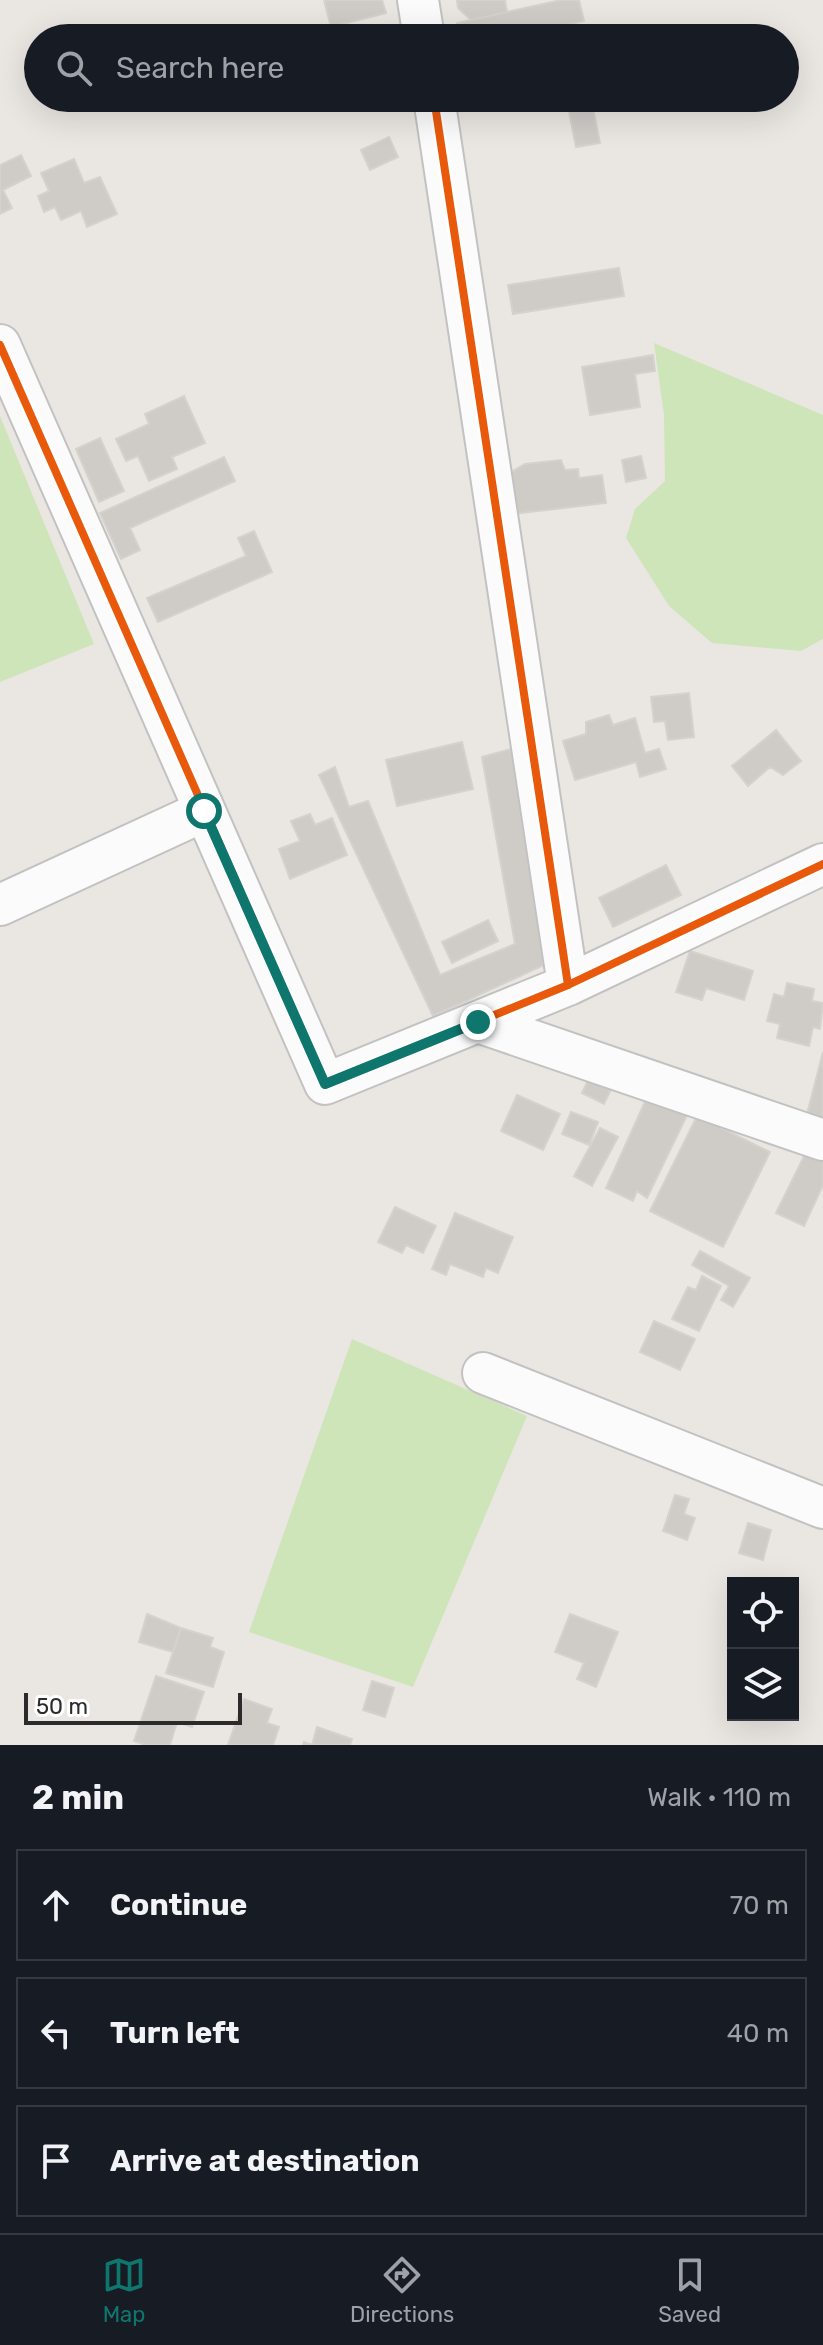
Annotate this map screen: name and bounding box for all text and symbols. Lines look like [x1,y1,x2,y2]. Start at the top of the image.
search box [24,24,799,112]
icon: search [52,46,96,90]
text: Search here [116,50,284,86]
route start [186,793,222,829]
route end [460,1004,496,1040]
map controls [727,1577,799,1721]
button: locate [727,1577,799,1649]
button: layers [727,1649,799,1721]
scale bar [24,1689,242,1725]
text: 50 m [36,1693,88,1720]
text: 2 min [32,1777,124,1818]
text: Walk · 110 m [647,1782,791,1813]
icon: ahead [34,1883,78,1927]
text: Continue [110,1887,247,1923]
text: 70 m [730,1890,789,1921]
icon: left [34,2011,78,2055]
text: Turn left [110,2015,240,2051]
text: 40 m [727,2018,789,2049]
icon: arrive [34,2139,78,2183]
text: Arrive at destination [110,2143,420,2179]
tab: Map [102,2253,146,2328]
tab: Directions [350,2253,454,2328]
tab: Saved [658,2253,721,2328]

